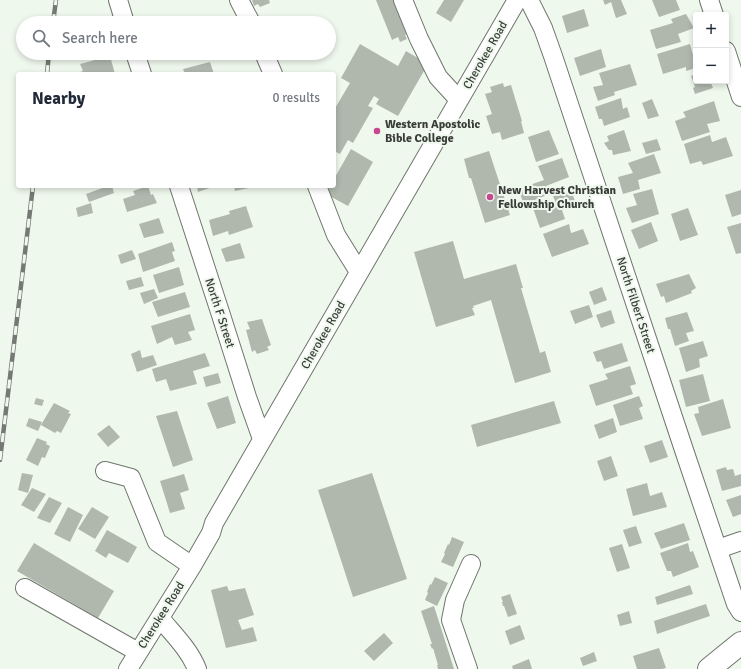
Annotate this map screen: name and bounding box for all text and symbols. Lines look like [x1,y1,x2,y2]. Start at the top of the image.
map controls [693,12,729,84]
button: + [693,12,729,48]
search box [16,16,336,60]
street label: Cherokee Road [460,18,511,92]
icon: search [30,27,52,49]
text: Search here [62,29,138,47]
button: − [693,48,729,84]
text: Nearby [32,88,85,109]
text: 0 results [272,90,320,106]
place label: Western Apostolic Bible College [385,117,481,146]
marker: Western Apostolic Bible College [372,126,382,136]
place label: New Harvest Christian Fellowship Church [498,183,617,212]
marker: New Harvest Christian Fellowship Church [485,192,495,202]
street label: North Filbert Street [613,255,658,355]
street label: North F Street [201,276,238,350]
street label: Cherokee Road [298,298,349,372]
street label: Cherokee Road [135,579,188,652]

